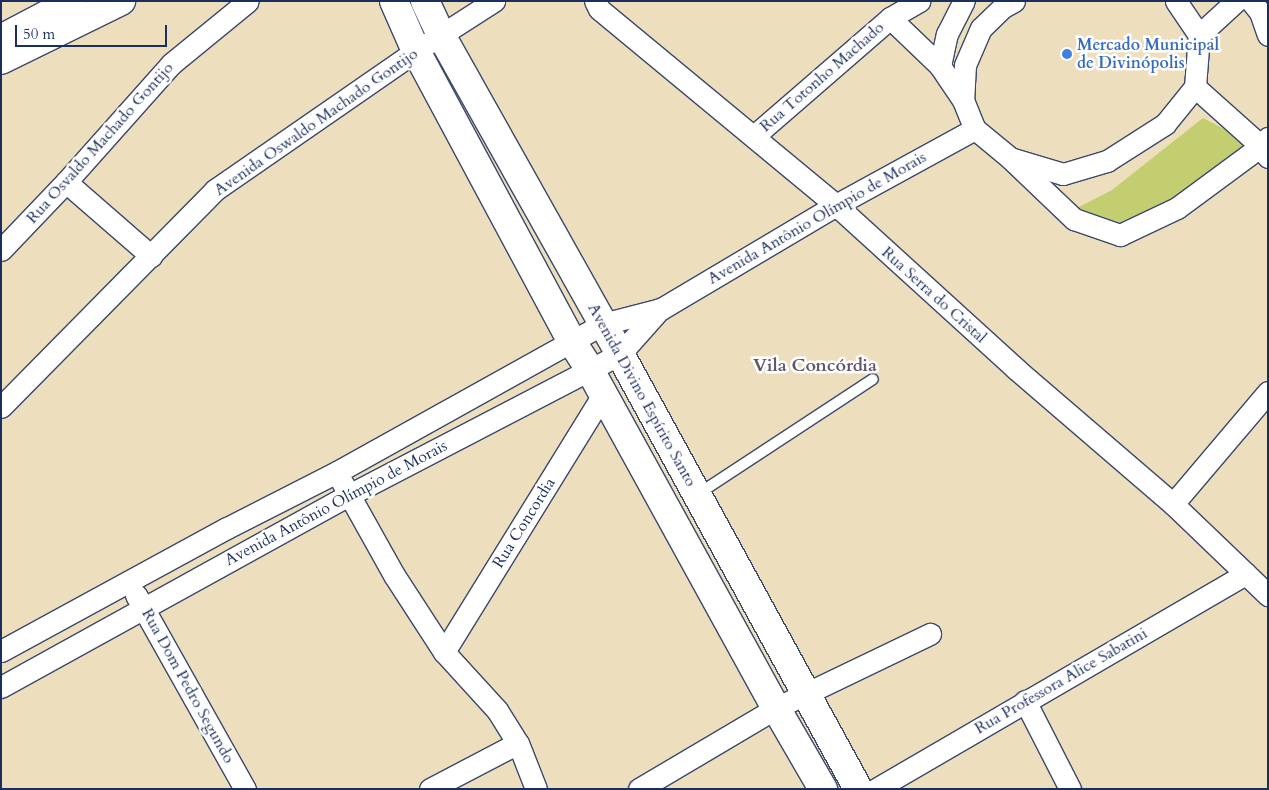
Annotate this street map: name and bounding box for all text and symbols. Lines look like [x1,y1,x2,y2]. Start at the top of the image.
scale bar [18,15,170,47]
street label: Rua Totonho Machado [756,18,888,136]
text: 50 m [23,24,55,44]
place label: Mercado Municipal de Divinópolis [1077,35,1219,73]
street label: Avenida Oswaldo Machado Gontijo [211,44,421,200]
marker: Mercado Municipal de Divinópolis [1061,48,1073,60]
street label: Rua Osvaldo Machado Gontijo [22,58,178,228]
street label: Avenida Antônio Olímpio de Morais [704,147,930,289]
street label: Rua Serra do Cristal [878,243,990,347]
street label: Avenida Divino Espírito Santo [584,300,700,490]
district label: Vila Concórdia [753,355,877,377]
street label: Avenida Antônio Olímpio de Morais [222,436,450,570]
street label: Rua Concordia [489,474,559,572]
street label: Rua Dom Pedro Segundo [137,605,239,767]
street label: Rua Professora Alice Sabatini [971,624,1151,738]

